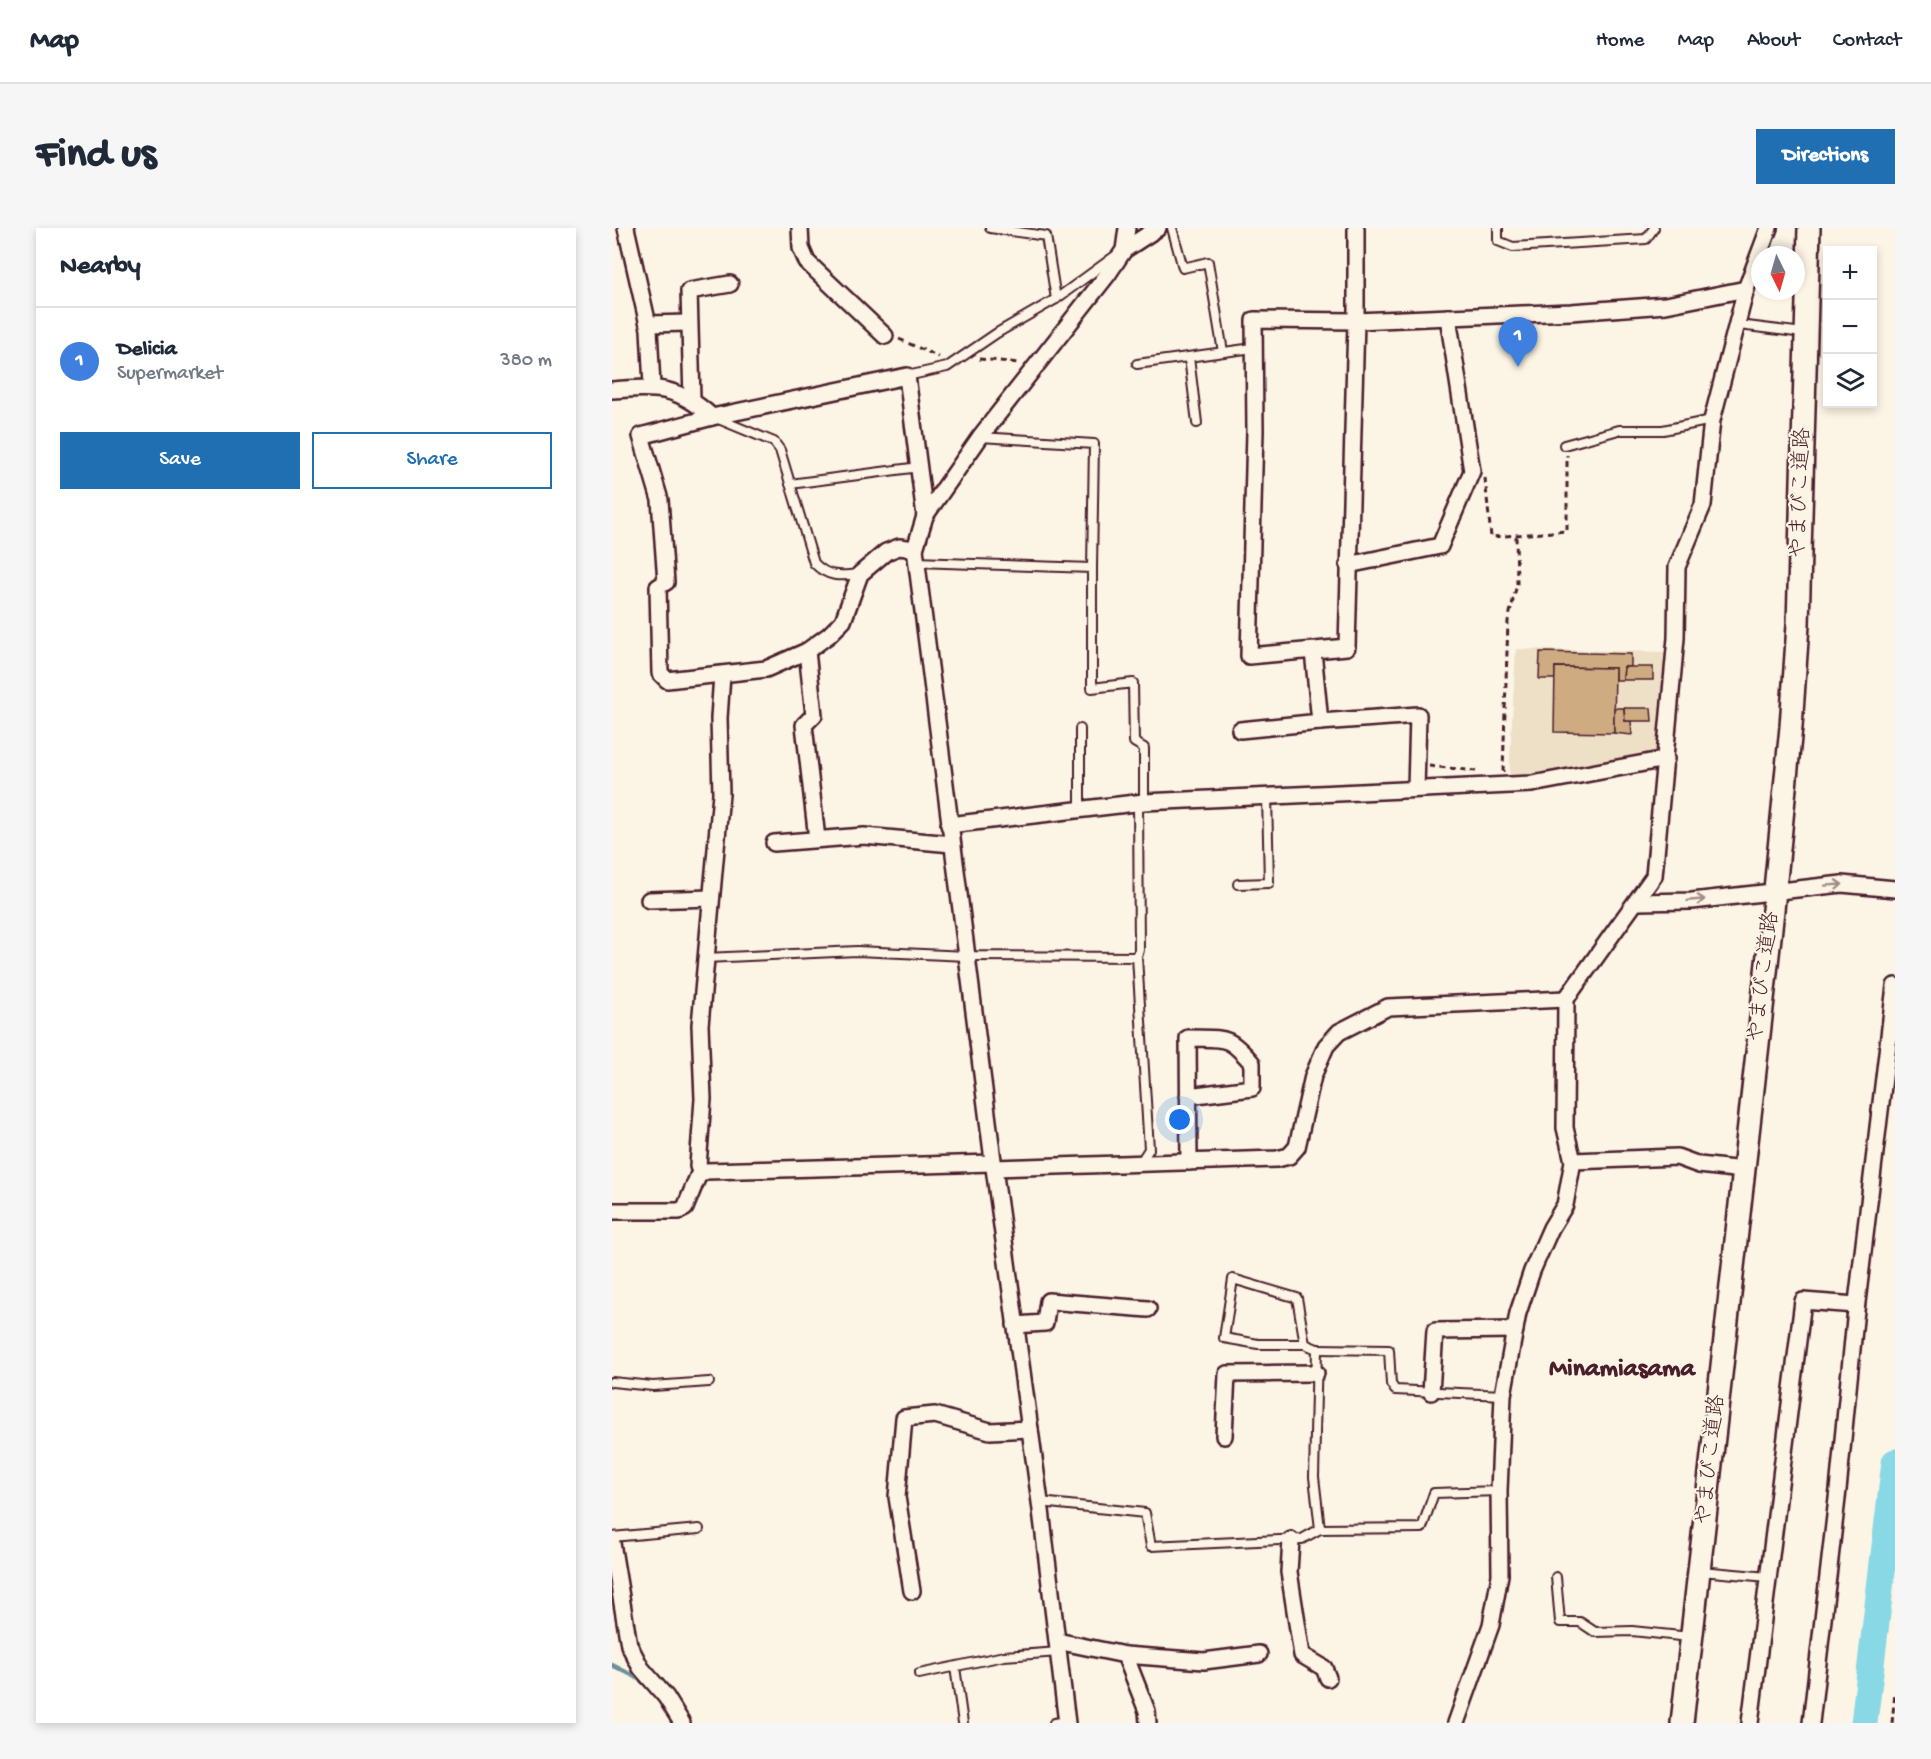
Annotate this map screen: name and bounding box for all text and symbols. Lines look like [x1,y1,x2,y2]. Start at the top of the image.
text: Map [30,25,79,58]
text: Home [1596,29,1644,54]
text: Map [1677,29,1714,54]
text: About [1747,29,1800,54]
text: Contact [1833,29,1901,54]
button: Directions [1756,129,1895,184]
text: Find us [36,132,156,181]
north arrow [1751,246,1805,300]
map controls [1823,246,1877,408]
button: + [1823,246,1877,300]
text: Nearby [60,252,141,283]
button: − [1823,300,1877,354]
pin: 1 [1498,318,1538,367]
text: Delicia [117,337,177,363]
text: 1 [75,350,84,373]
text: 380 m [500,350,552,373]
button: layers [1823,354,1877,408]
text: Supermarket [117,363,223,386]
street label: やまびこ道路 [1786,427,1817,559]
button: Save [60,432,300,489]
button: Share [312,432,552,489]
one-way arrow [1823,880,1843,891]
one-way arrow [1686,894,1706,905]
street label: やまびこ道路 [1743,910,1786,1044]
your location [1165,1105,1194,1134]
district label: Minamiasama [1549,1355,1697,1386]
street label: やまびこ道路 [1691,1393,1732,1527]

